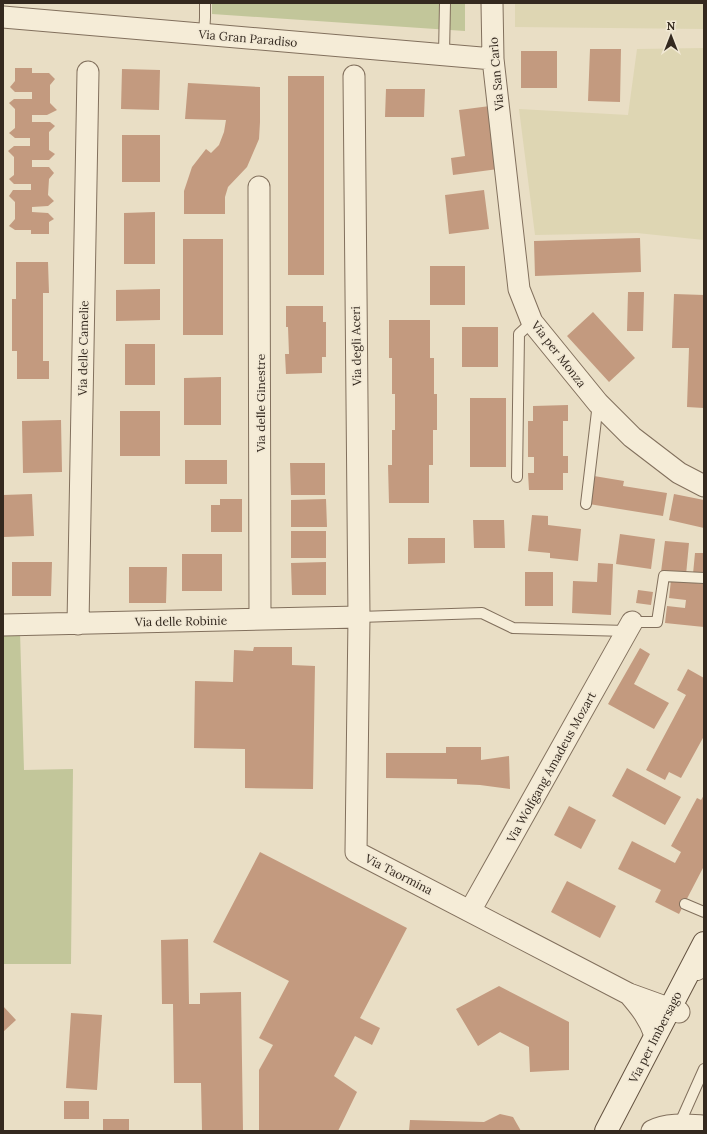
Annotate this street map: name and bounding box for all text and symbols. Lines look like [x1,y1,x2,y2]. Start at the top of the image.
north arrow [651,16,691,56]
text: N [667,19,676,33]
street label: Via Gran Paradiso [197,26,298,50]
street label: Via San Carlo [485,37,507,112]
street label: Via delle Camelie [75,300,91,397]
street label: Via degli Aceri [348,306,364,387]
street label: Via per Monza [528,317,590,390]
street label: Via delle Ginestre [253,353,268,453]
street label: Via delle Robinie [134,613,228,629]
street label: Via Wolfgang Amadeus Mozart [503,689,599,846]
street label: Via Taormina [362,850,435,897]
street label: Via per Imbersago [625,989,685,1086]

